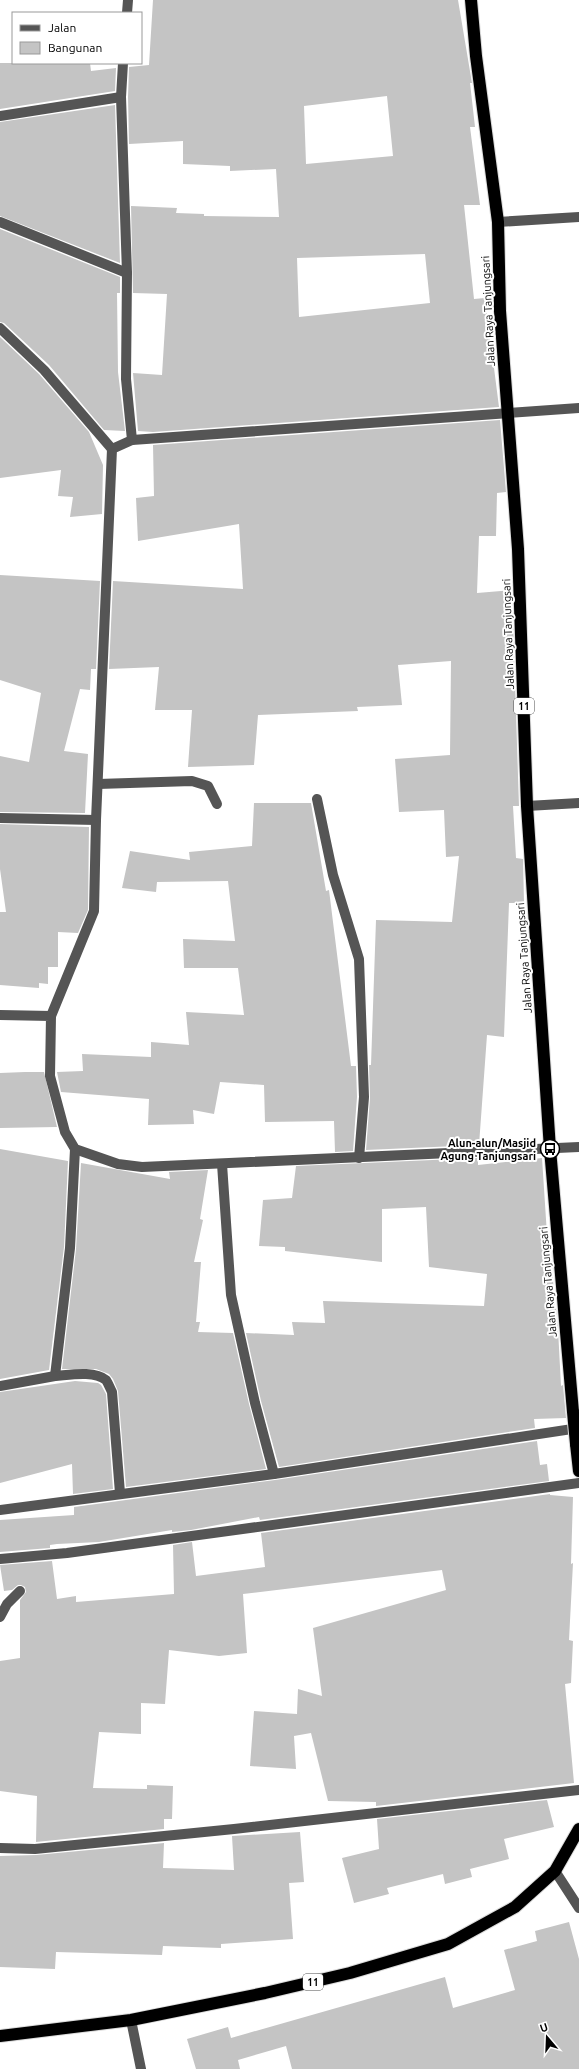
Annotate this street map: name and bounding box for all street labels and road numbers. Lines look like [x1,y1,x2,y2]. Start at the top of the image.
street label: Jalan Raya Tanjungsari [479,255,497,367]
street label: Jalan Raya Tanjungsari [500,578,516,690]
road number: 11 [514,698,534,714]
street label: Jalan Raya Tanjungsari [514,902,534,1014]
street label: Jalan Raya Tanjungsari [537,1226,559,1338]
road number: 11 [303,1974,323,1990]

